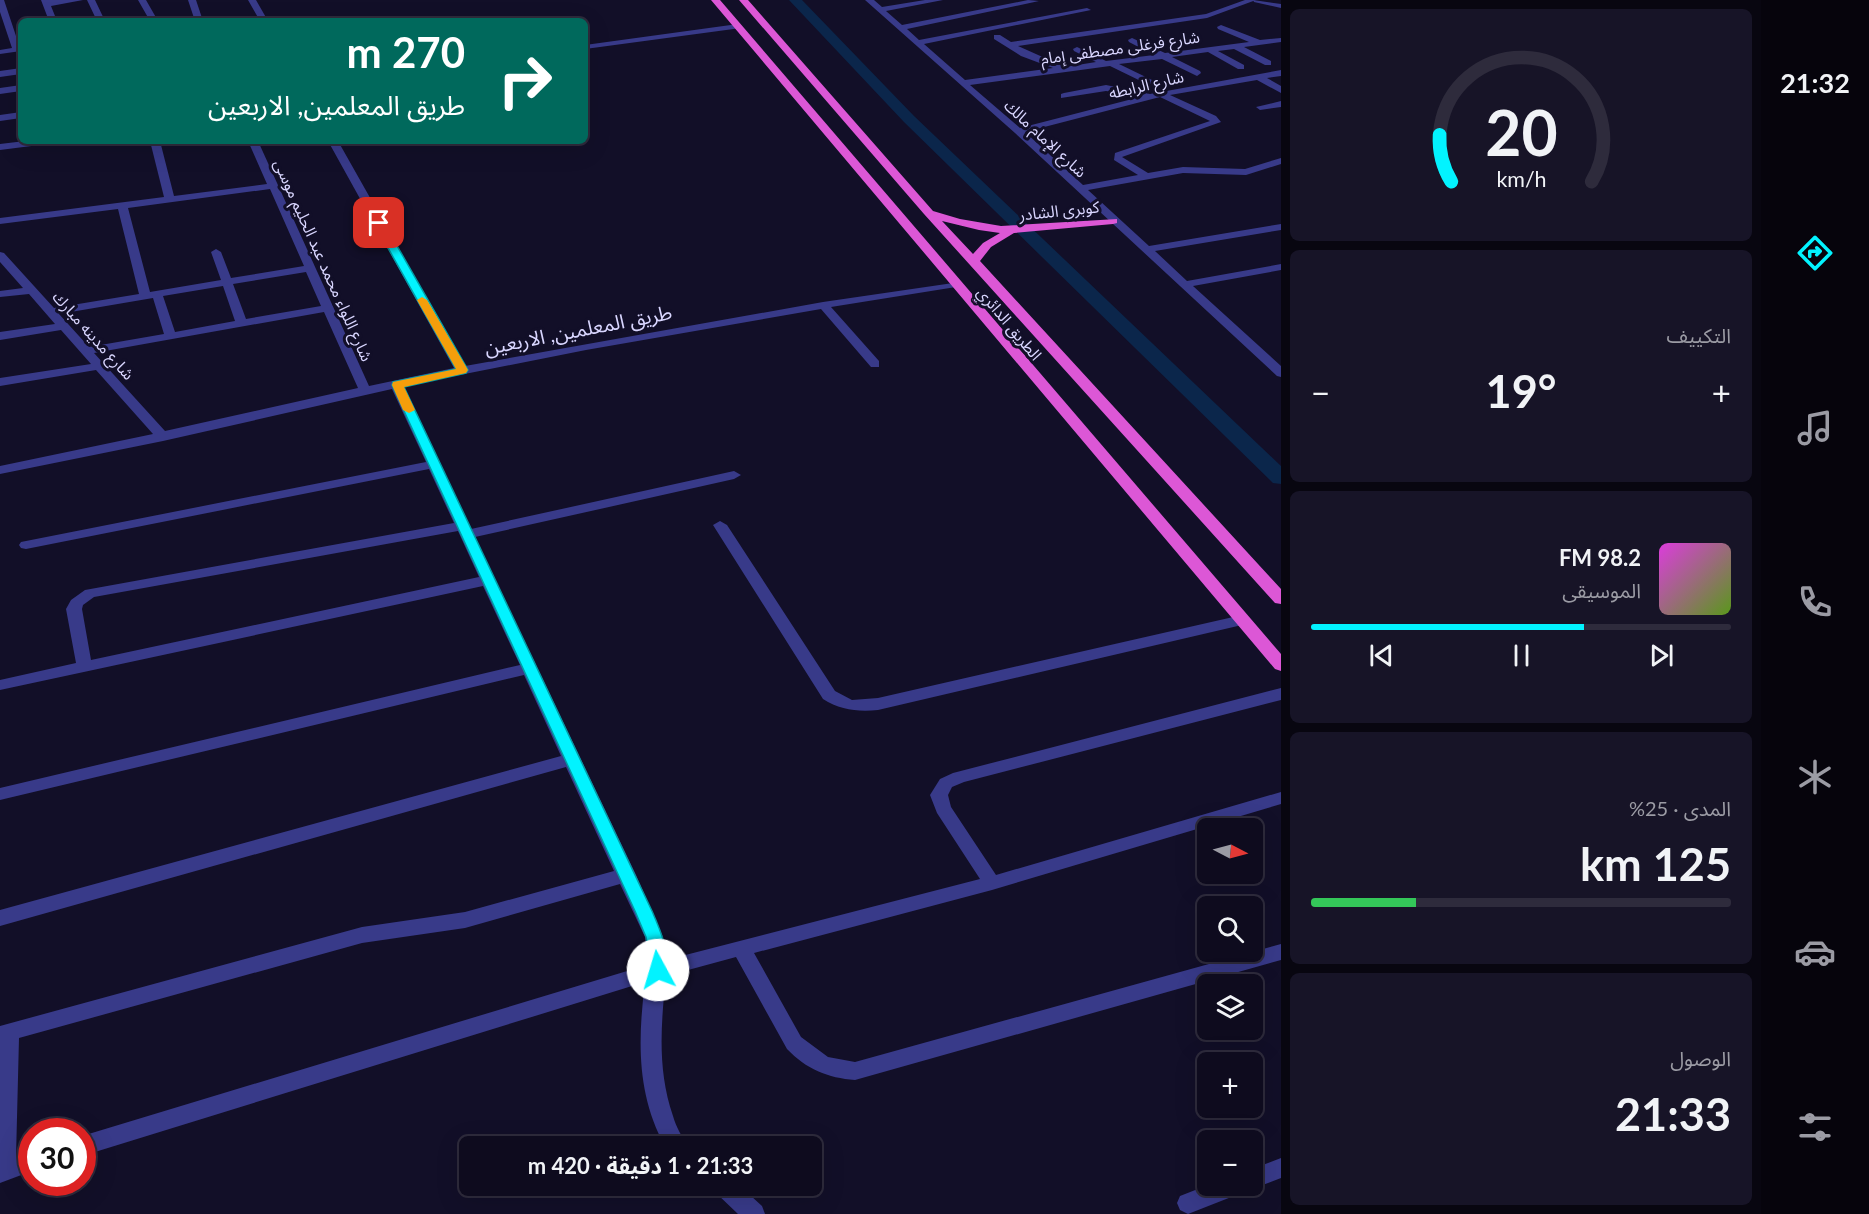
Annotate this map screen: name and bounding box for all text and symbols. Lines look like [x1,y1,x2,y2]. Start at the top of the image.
street label: شارع فرغلى مصطفى إمام [1039,26,1201,72]
text: 270 m [347,27,465,77]
icon: right [486,42,564,120]
street label: شارع الرابطه [1107,66,1186,106]
text: 21:32 [1780,66,1850,99]
text: طريق المعلمين, الاربعين [208,88,465,121]
text: 20 [1485,94,1557,169]
street label: شارع الإمام مالك [998,95,1091,184]
street label: شارع اللواء محمد عبد الحليم موسى [267,156,377,366]
text: km/h [1496,166,1546,192]
street label: كوبرى الشادر [1017,196,1101,225]
pin [353,197,404,248]
icon: arrive [362,206,395,239]
icon: directions [1794,232,1836,274]
street label: الطريق الدائري [971,282,1046,366]
street label: شارع مدينه مبارك [46,287,139,386]
street label: طريق المعلمين, الاربعين [482,299,674,361]
text: التكييف [1667,323,1731,347]
text: 19° [1486,364,1556,418]
text: − [1311,372,1330,412]
text: + [1712,372,1731,412]
icon: music [1794,407,1836,449]
text: 98.2 FM [1559,544,1641,571]
text: الموسيقى [1562,578,1641,602]
icon: phone [1794,581,1836,623]
icon: previous [1365,639,1398,672]
icon: pause [1505,639,1538,672]
icon: next [1645,639,1678,672]
icon: climate [1794,756,1836,798]
text: المدى · 25% [1629,796,1731,820]
north arrow [1197,818,1263,884]
map controls [1197,818,1263,1196]
text: 125 km [1580,837,1731,891]
button: search [1197,896,1263,962]
icon: car [1794,931,1836,973]
position arrow [626,938,690,1002]
button: layers [1197,974,1263,1040]
text: الوصول [1670,1046,1731,1070]
button: + [1197,1052,1263,1118]
text: 21:33 [1615,1087,1731,1141]
icon: filters [1794,1106,1836,1148]
speed limit sign: 30 [18,1118,96,1196]
button: − [1197,1130,1263,1196]
text: 21:33 · 1 دقيقة · 420 m [528,1152,753,1179]

